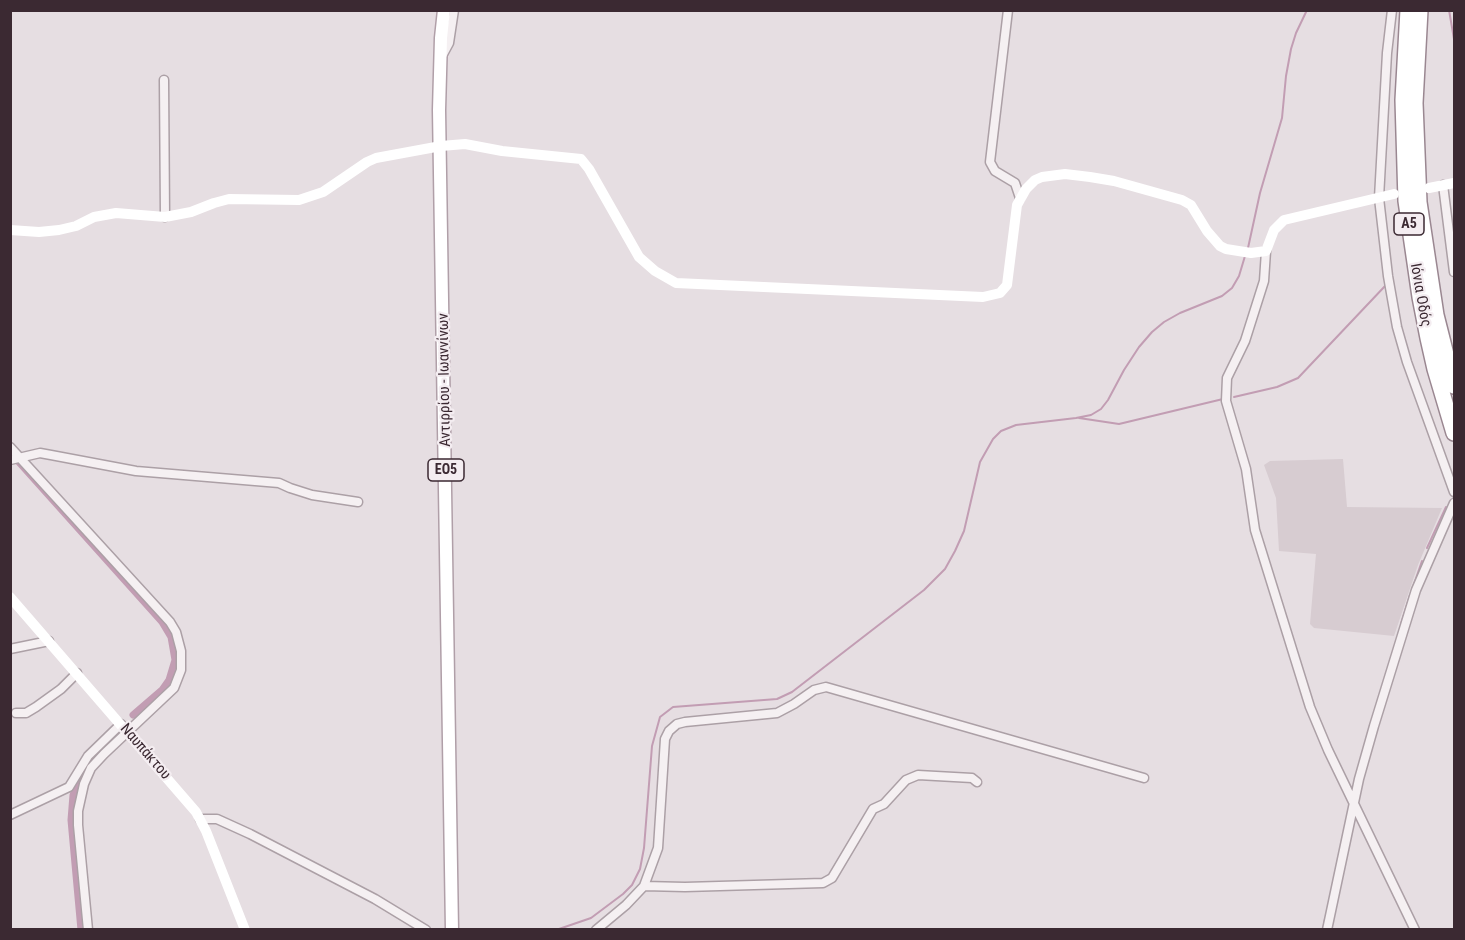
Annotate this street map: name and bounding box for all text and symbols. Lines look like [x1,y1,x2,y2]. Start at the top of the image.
road number: Α5 [1394,213,1424,235]
street label: Ιόνια Οδός [1406,262,1434,328]
street label: Αντιρρίου - Ιωαννίνων [435,313,455,447]
road number: ΕΟ5 [428,459,464,481]
street label: Ναυπάκτου [116,720,174,784]

